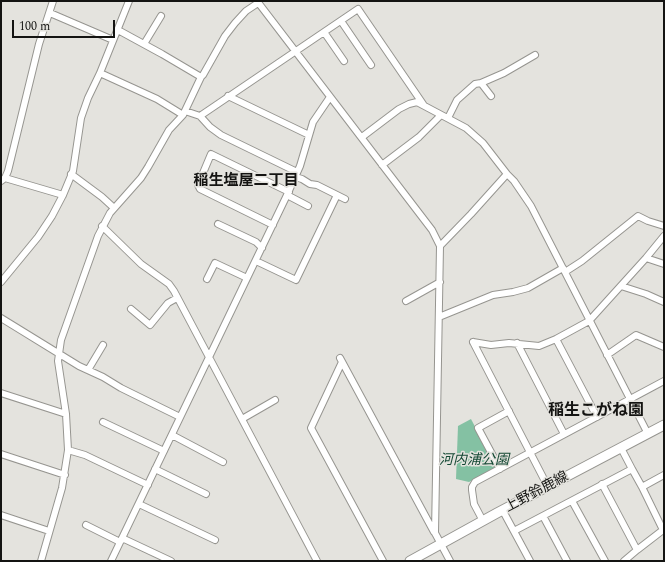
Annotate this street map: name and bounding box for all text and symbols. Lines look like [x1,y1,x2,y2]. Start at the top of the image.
scale bar [14,12,117,38]
text: 100 m [19,17,50,36]
district label: 稲生塩屋二丁目 [194,173,298,191]
district label: 稲生こがね園 [548,402,644,422]
park label: 河内浦公園 [439,453,509,469]
street label: 上野鈴鹿線 [502,469,572,517]

